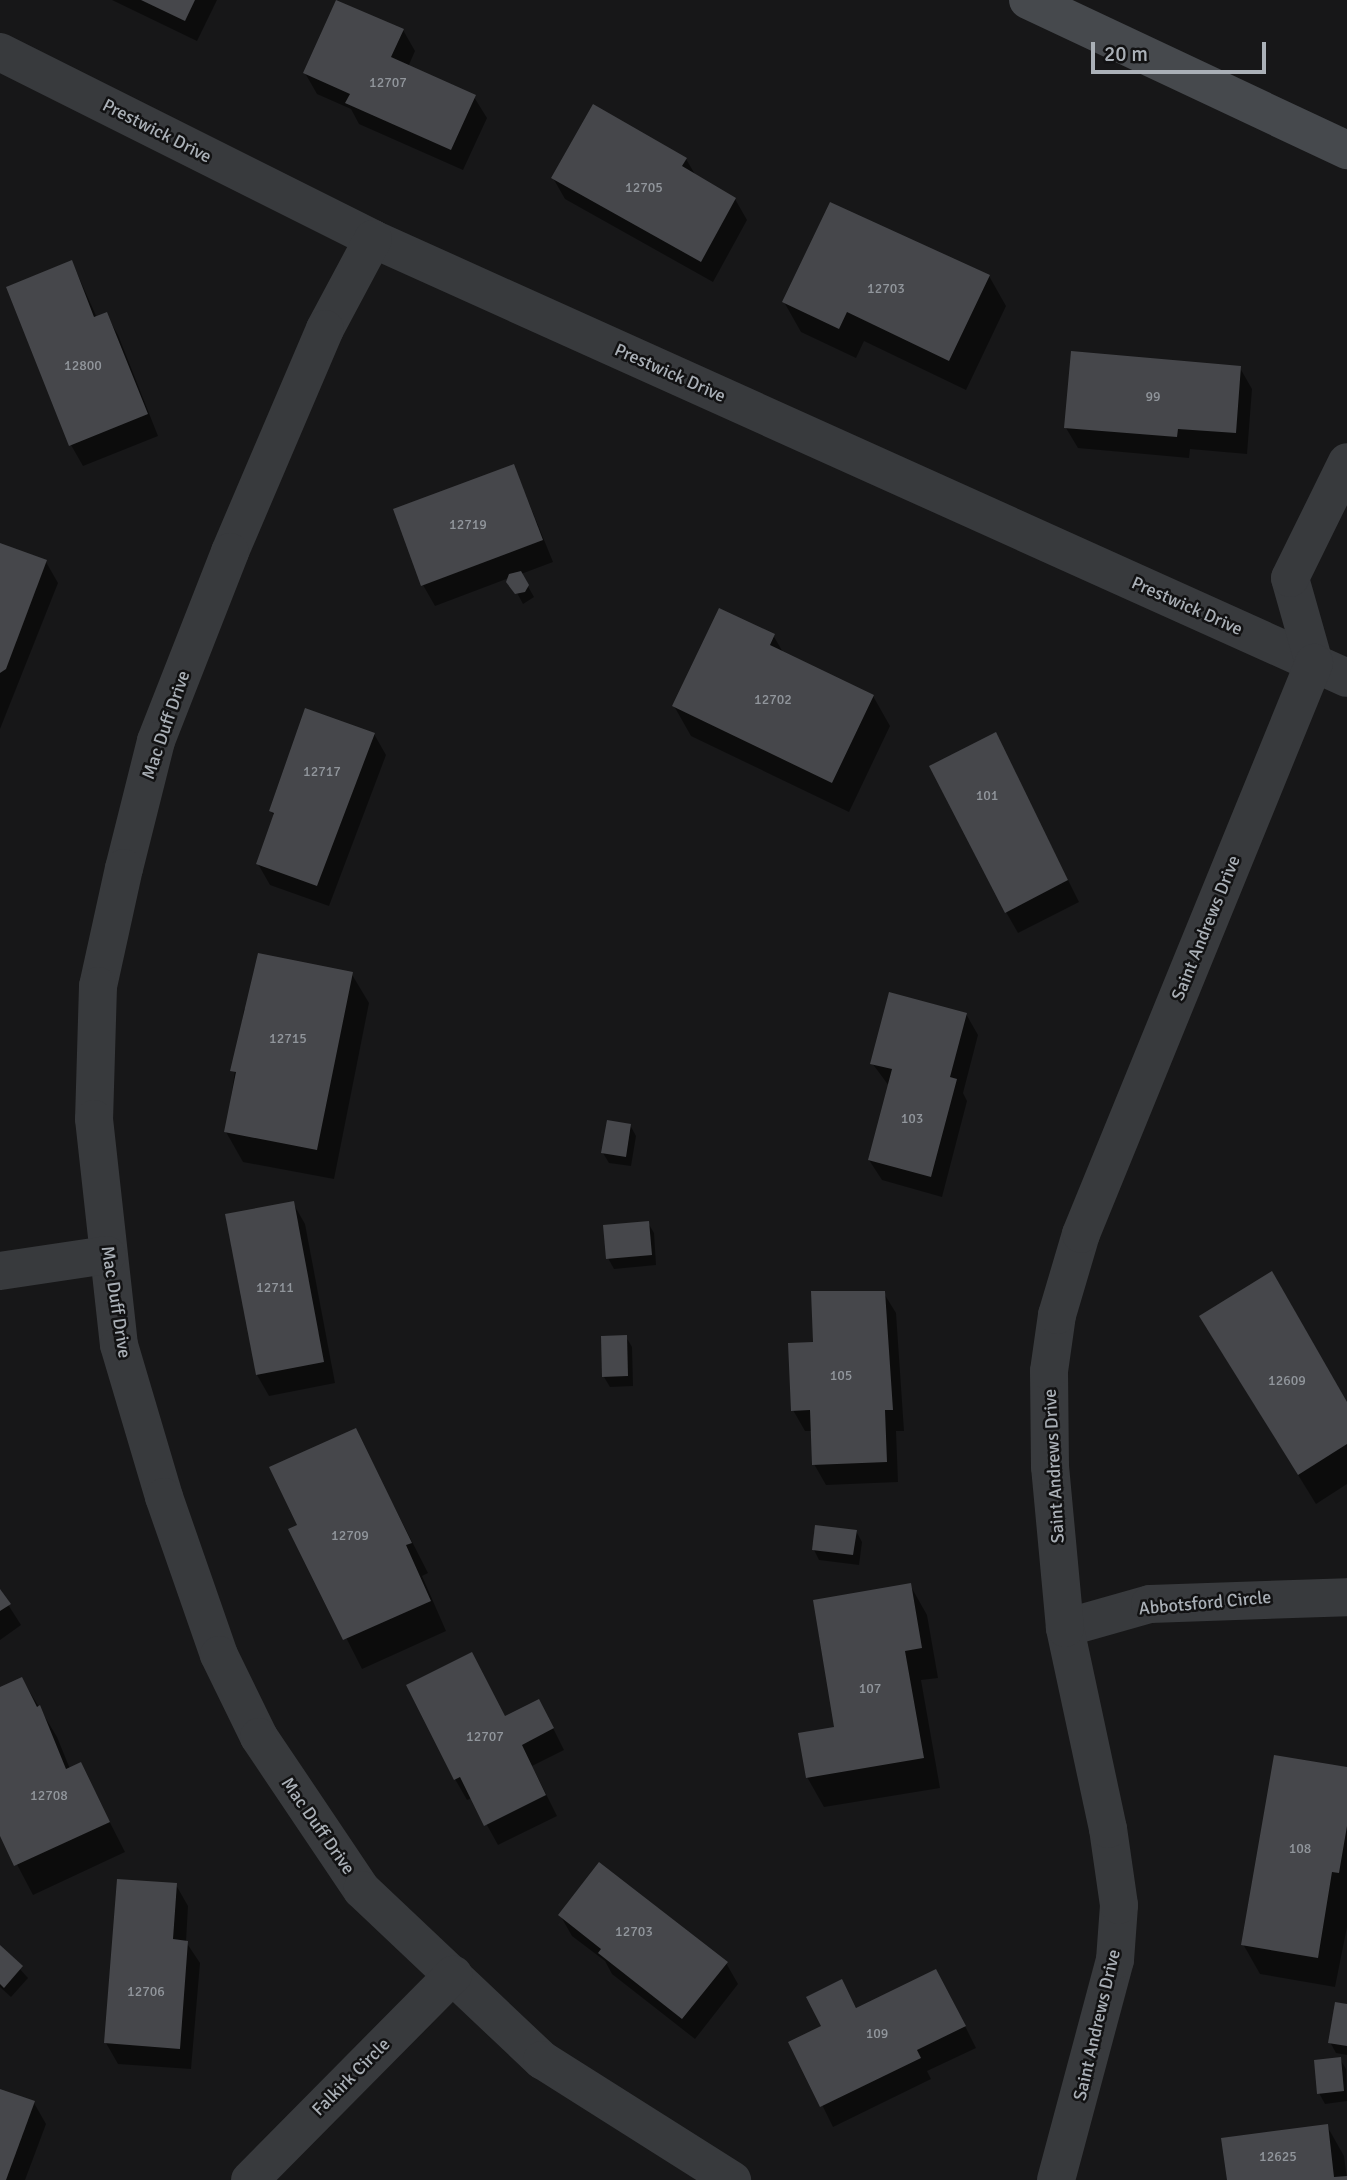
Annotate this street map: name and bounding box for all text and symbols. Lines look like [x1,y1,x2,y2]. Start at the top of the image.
scale bar [1095,28,1270,72]
text: 20 m [1104,41,1148,67]
house number: 12707 [369,75,407,91]
street label: Prestwick Drive [99,94,215,168]
house number: 12705 [625,180,663,196]
house number: 12703 [867,281,905,297]
street label: Prestwick Drive [611,339,729,407]
house number: 12800 [64,358,102,374]
house number: 99 [1145,389,1161,405]
house number: 12719 [449,517,487,533]
street label: Prestwick Drive [1128,572,1246,640]
street label: Mac Duff Drive [137,668,195,782]
house number: 12702 [754,692,792,708]
house number: 12717 [303,764,341,780]
house number: 101 [976,788,998,804]
street label: Saint Andrews Drive [1167,852,1245,1004]
house number: 12715 [269,1031,307,1047]
house number: 103 [901,1111,923,1127]
street label: Mac Duff Drive [96,1244,136,1360]
house number: 12711 [256,1280,294,1296]
house number: 105 [830,1368,852,1384]
house number: 12609 [1268,1373,1306,1389]
street label: Saint Andrews Drive [1039,1388,1069,1544]
house number: 12709 [331,1528,369,1544]
street label: Abbotsford Circle [1138,1586,1272,1620]
house number: 107 [859,1681,881,1697]
house number: 12707 [466,1729,504,1745]
street label: Mac Duff Drive [277,1773,359,1879]
house number: 12708 [30,1788,68,1804]
house number: 108 [1289,1841,1311,1857]
house number: 12703 [615,1924,653,1940]
street label: Saint Andrews Drive [1069,1947,1125,2103]
house number: 12706 [127,1984,165,2000]
house number: 109 [866,2026,888,2042]
street label: Falkirk Circle [308,2034,394,2120]
house number: 12625 [1259,2149,1297,2165]

